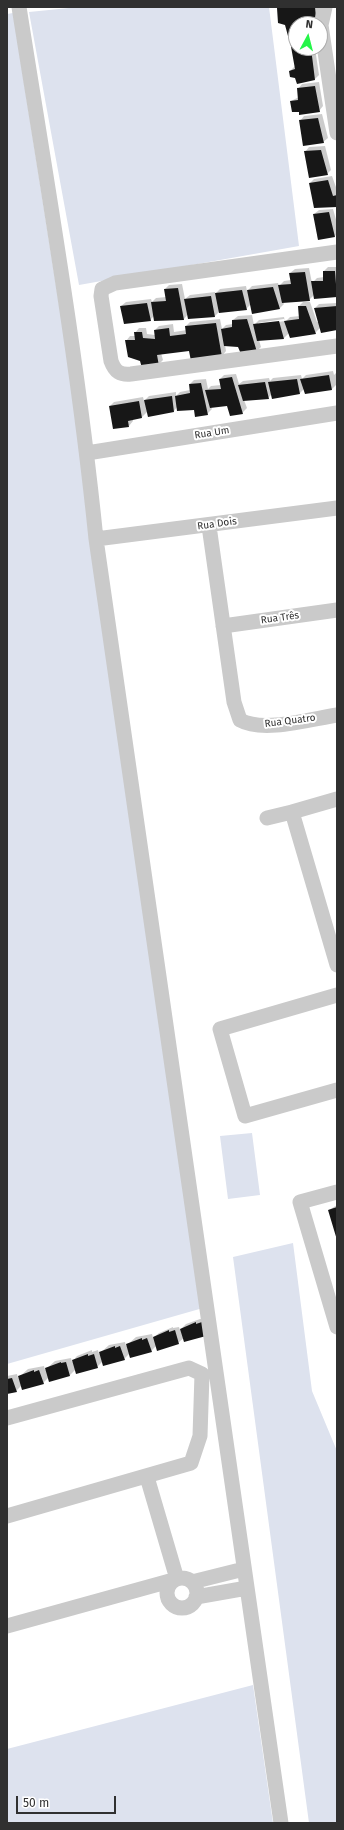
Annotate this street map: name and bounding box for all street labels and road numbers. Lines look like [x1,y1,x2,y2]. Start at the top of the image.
street label: Rua Um [194,424,230,442]
street label: Rua Dois [196,515,238,533]
street label: Rua Três [260,609,300,627]
street label: Rua Quatro [264,712,316,730]

